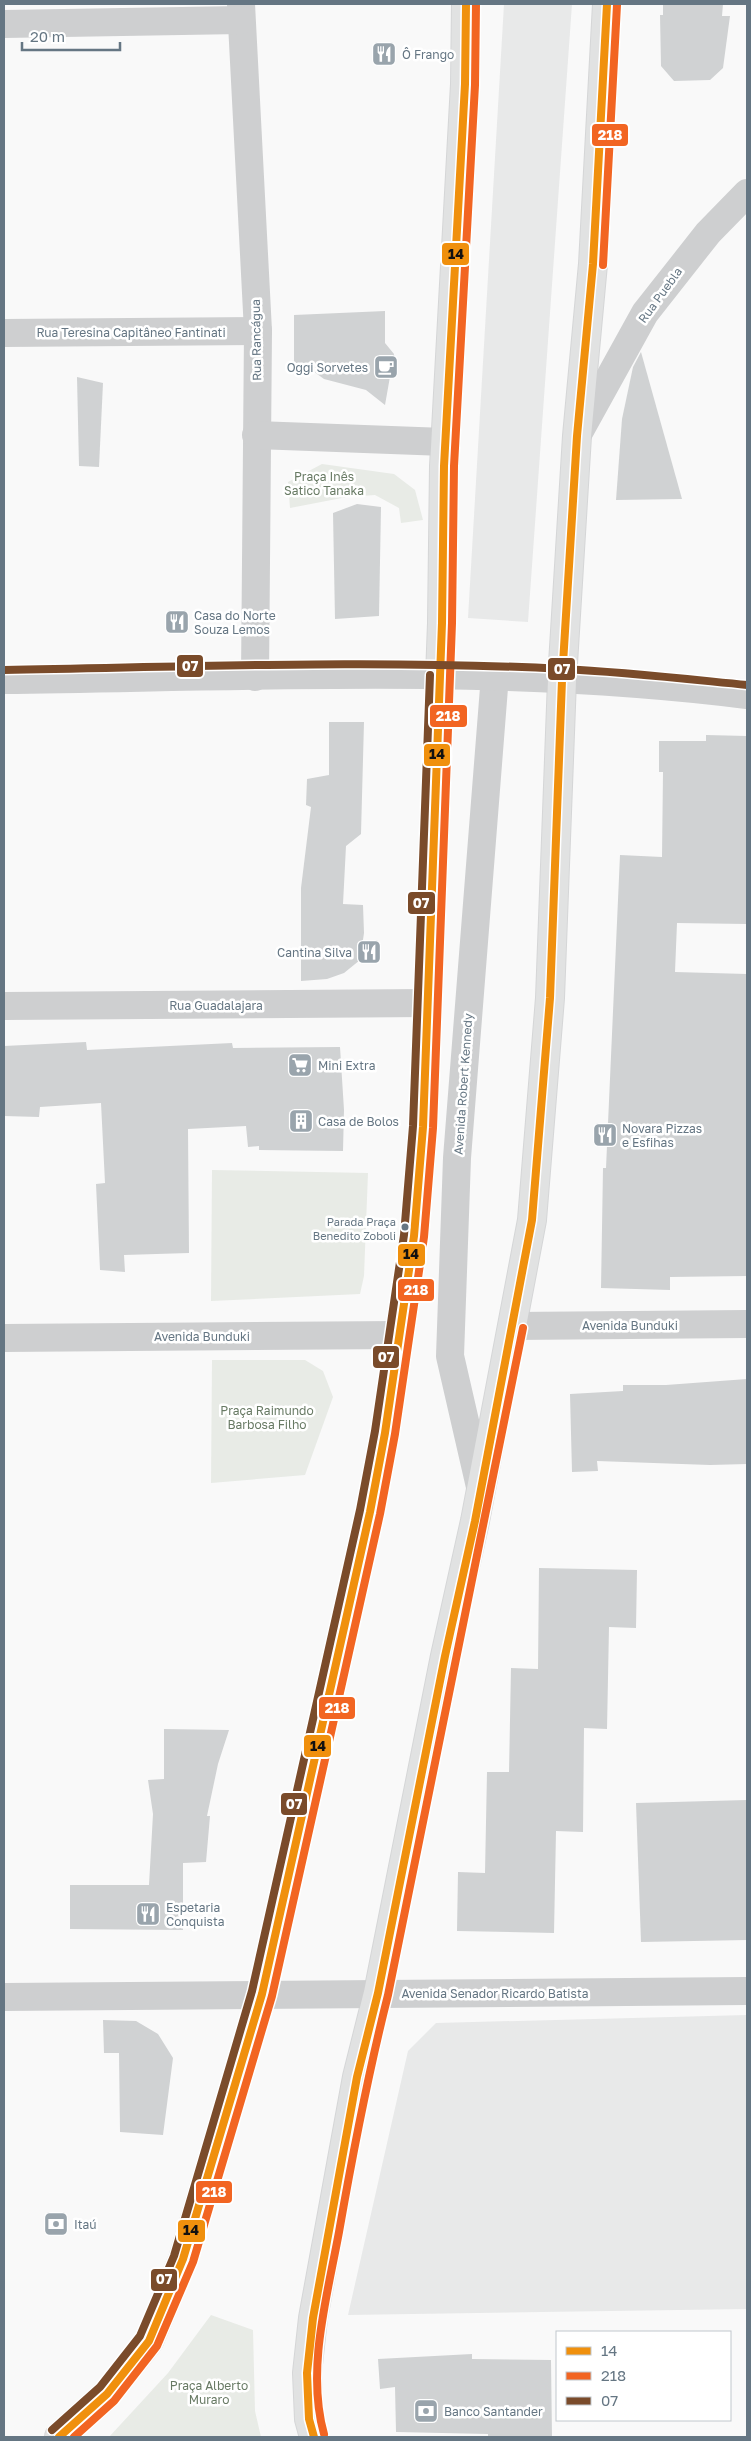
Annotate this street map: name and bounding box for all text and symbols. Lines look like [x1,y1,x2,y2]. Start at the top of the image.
scale bar [22,20,120,52]
text: 20 m [30,27,65,45]
restaurant icon: Ô Frango [371,41,397,67]
place label: Ô Frango [402,47,454,62]
line badge: 218 [591,123,629,147]
text: 218 [598,126,622,143]
line badge: 14 [441,242,470,266]
text: 14 [448,245,464,262]
street label: Rua Puebla [635,264,685,326]
street label: Rua Rancágua [248,299,264,381]
street label: Rua Teresina Capitâneo Fantinati [36,325,226,340]
cafe icon: Oggi Sorvetes [373,354,399,380]
place label: Oggi Sorvetes [287,360,368,375]
park label: Praça Inês Satico Tanaka [284,469,364,498]
place label: Casa do Norte Souza Lemos [194,608,276,637]
restaurant icon: Casa do Norte Souza Lemos [164,609,190,635]
line badge: 07 [176,654,204,678]
text: 07 [182,657,199,674]
line badge: 07 [547,657,576,681]
text: 07 [554,660,571,677]
line badge: 218 [429,704,468,728]
text: 218 [436,707,460,724]
line badge: 14 [423,743,451,767]
text: 14 [429,745,445,762]
line badge: 07 [407,891,436,915]
text: 07 [413,894,430,911]
restaurant icon: Cantina Silva [356,939,382,965]
place label: Cantina Silva [277,945,352,960]
street label: Rua Guadalajara [169,998,263,1013]
street label: Avenida Robert Kennedy [451,1013,475,1155]
supermarket icon: Mini Extra [287,1052,313,1078]
place label: Mini Extra [318,1058,375,1073]
building icon: Casa de Bolos [288,1108,314,1134]
place label: Casa de Bolos [318,1114,399,1129]
place label: Novara Pizzas e Esfihas [622,1121,702,1150]
restaurant icon: Novara Pizzas e Esfihas [592,1122,618,1148]
place label: Parada Praça Benedito Zoboli [313,1215,396,1242]
marker: Parada Praça Benedito Zoboli [400,1222,410,1232]
line badge: 14 [397,1243,426,1267]
text: 14 [403,1245,419,1262]
line badge: 218 [397,1278,435,1302]
text: 218 [404,1281,428,1298]
street label: Avenida Bunduki [582,1318,678,1333]
street label: Avenida Bunduki [154,1329,250,1344]
line badge: 07 [372,1345,400,1369]
text: 07 [378,1348,395,1365]
park label: Praça Raimundo Barbosa Filho [220,1403,314,1432]
line badge: 218 [318,1696,356,1720]
text: 218 [325,1699,349,1716]
line badge: 14 [303,1734,332,1758]
text: 14 [310,1737,326,1754]
line badge: 07 [280,1792,308,1816]
text: 07 [286,1795,303,1812]
place label: Espetaria Conquista [166,1900,225,1929]
restaurant icon: Espetaria Conquista [135,1901,161,1927]
street label: Avenida Senador Ricardo Batista [401,1986,589,2001]
line badge: 218 [195,2180,233,2204]
text: 218 [202,2183,226,2200]
bank icon: Itaú [43,2211,69,2237]
place label: Itaú [74,2217,97,2232]
line badge: 14 [177,2219,206,2243]
text: 14 [183,2221,199,2238]
line badge: 07 [150,2268,178,2292]
text: 07 [156,2270,173,2287]
legend [556,2331,731,2421]
text: 14 [601,2341,617,2359]
text: 218 [601,2366,626,2384]
park label: Praça Alberto Muraro [170,2378,248,2407]
text: 07 [601,2391,618,2409]
bank icon: Banco Santander [413,2398,439,2424]
place label: Banco Santander [444,2404,543,2419]

